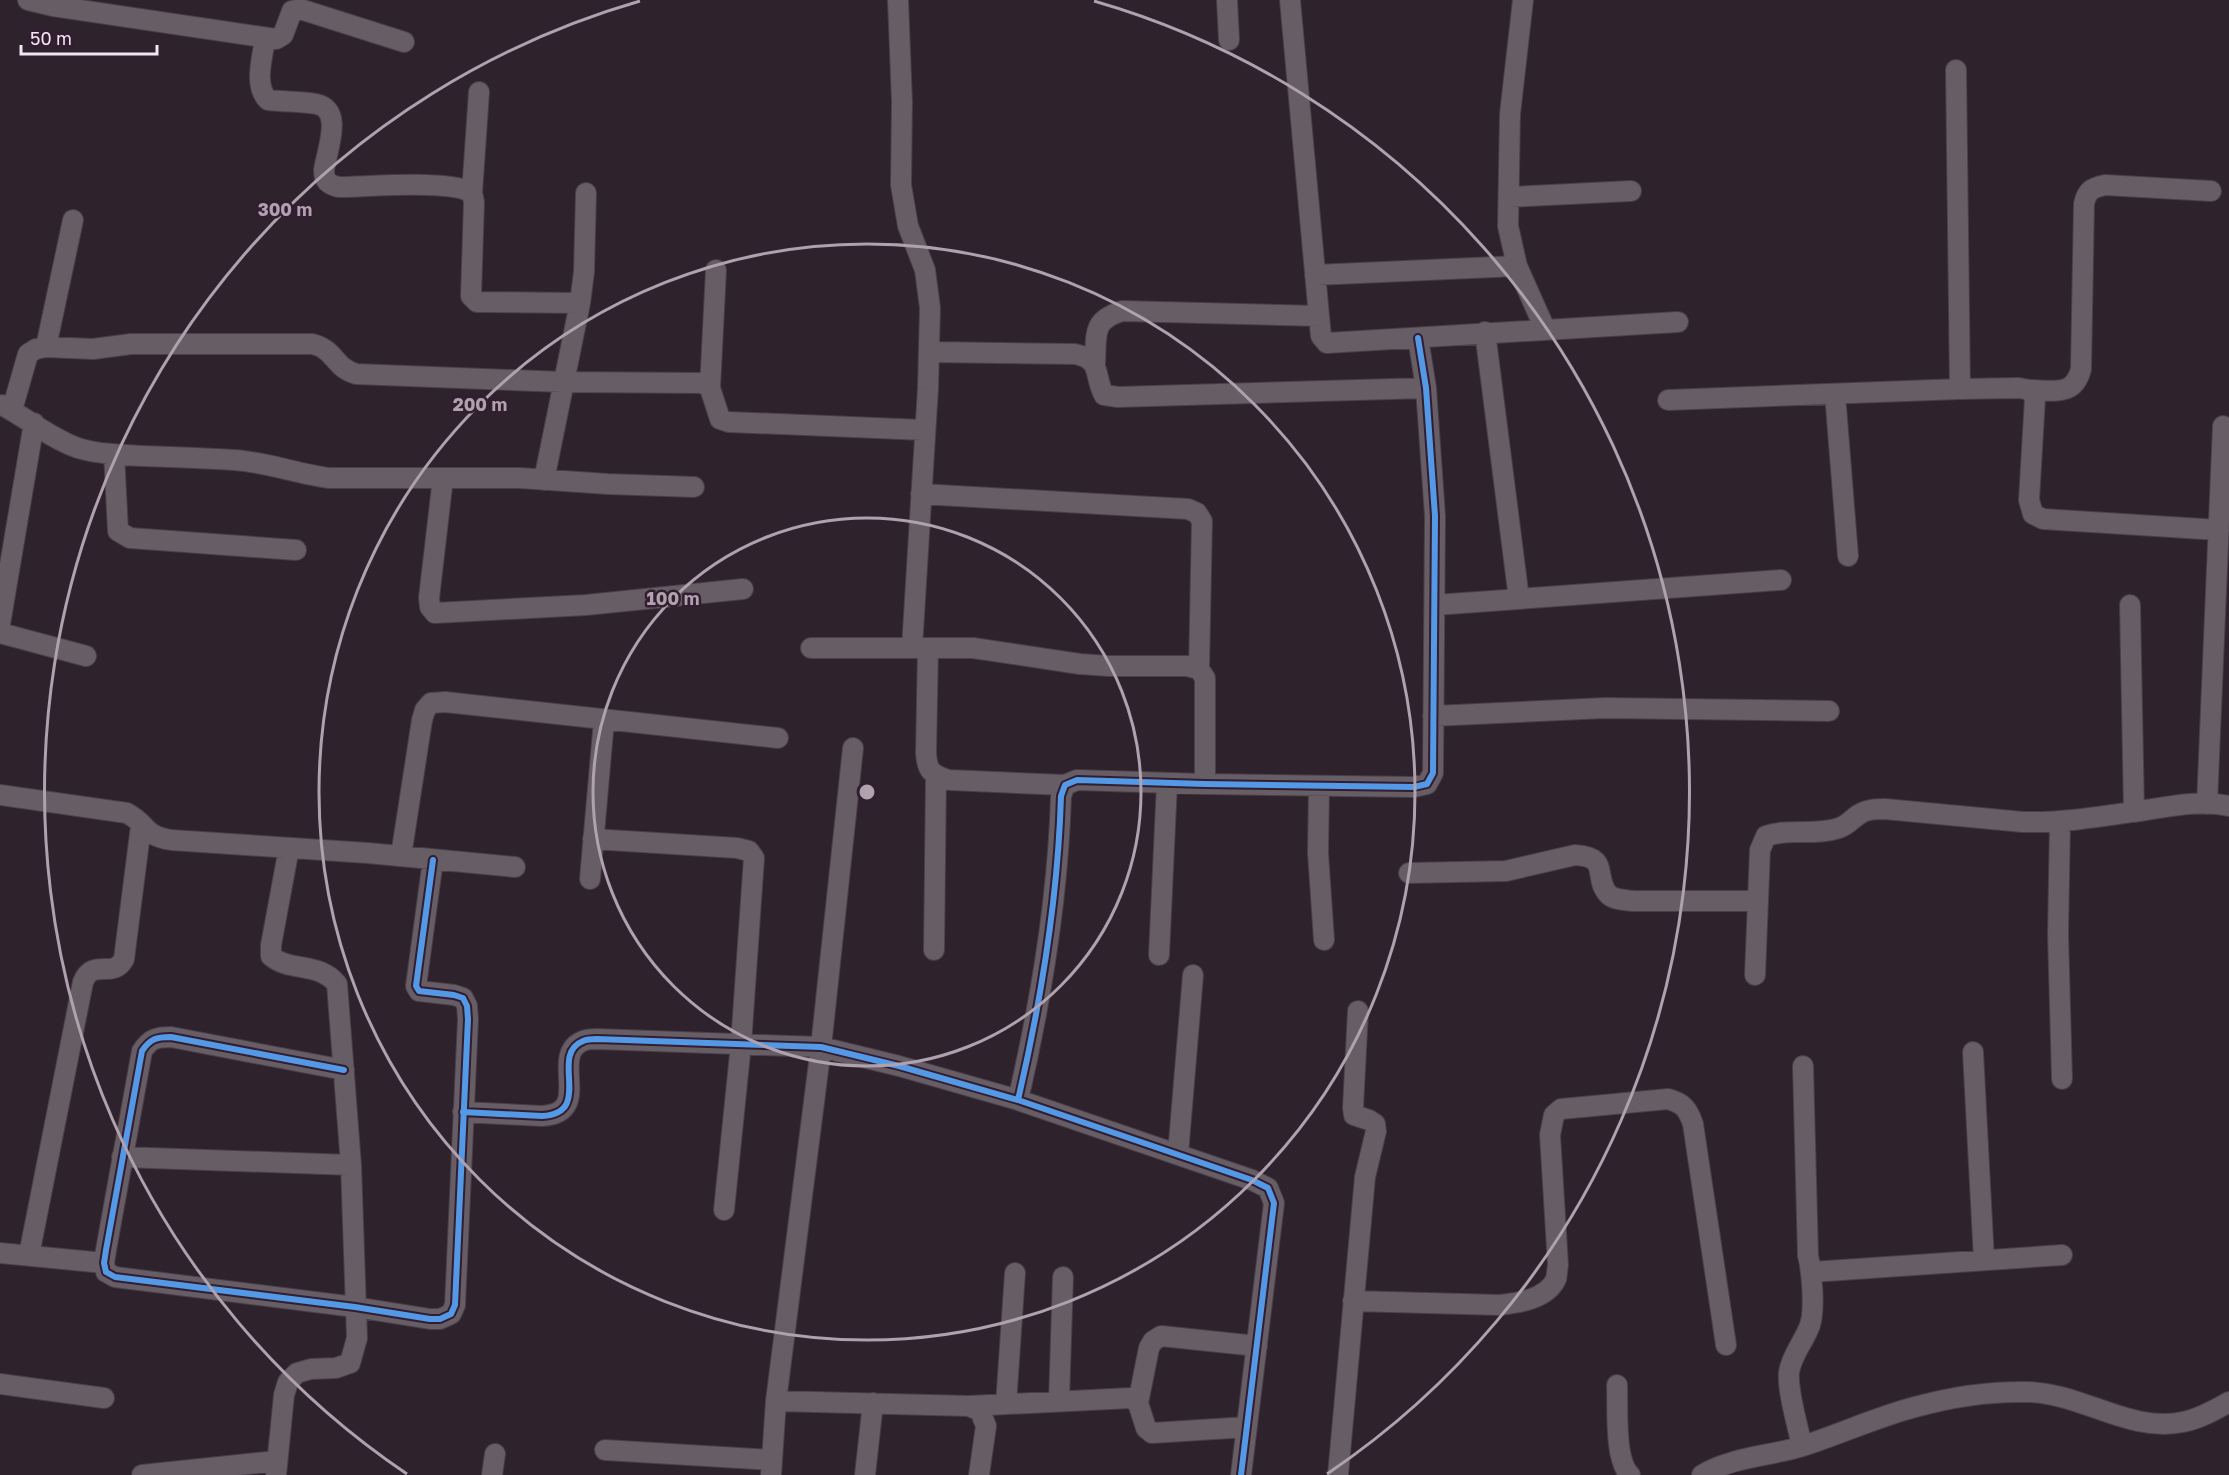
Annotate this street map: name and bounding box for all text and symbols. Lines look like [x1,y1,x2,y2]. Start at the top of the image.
scale bar [21,18,158,56]
text: 50 m [30,27,72,49]
text: 300 m [258,198,312,220]
text: 200 m [453,393,507,415]
text: 100 m [647,587,699,609]
centre of rings [857,782,877,802]

